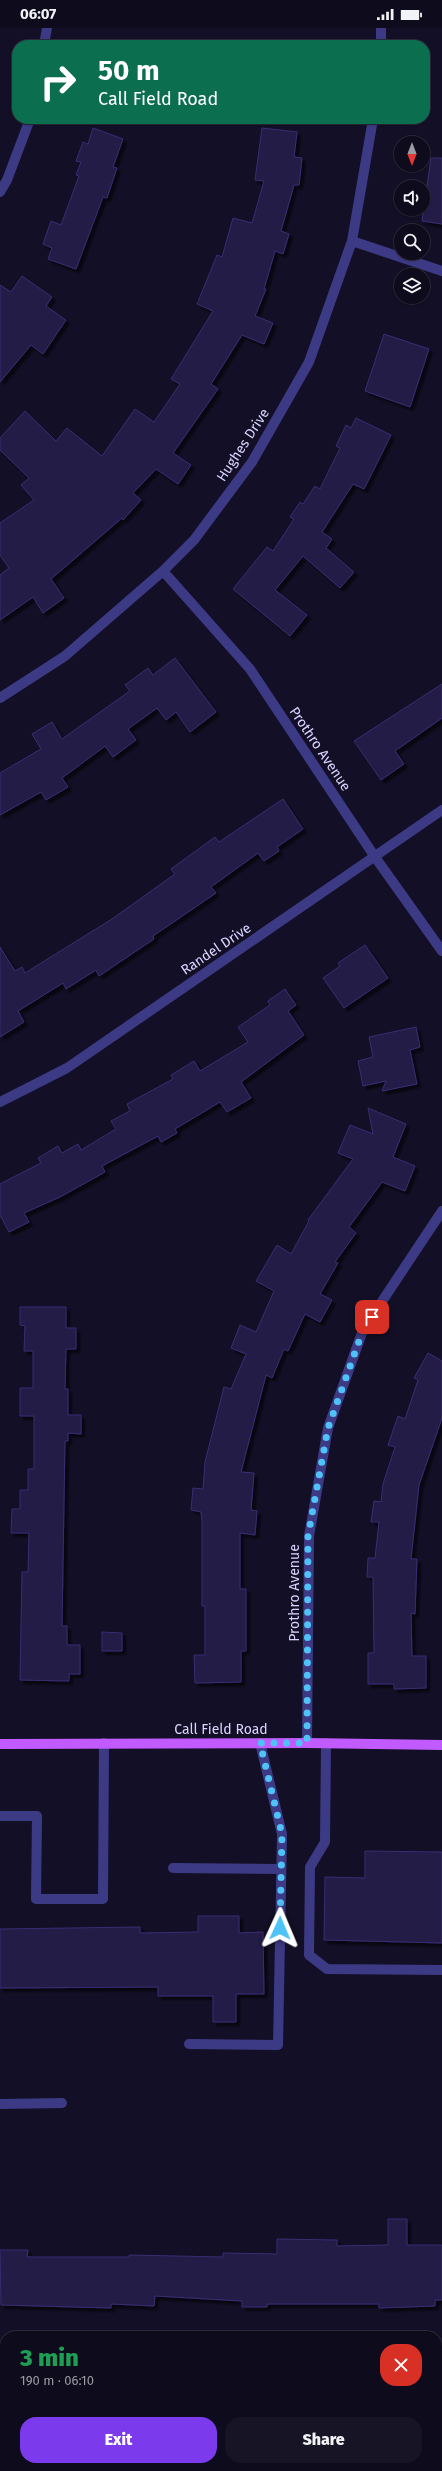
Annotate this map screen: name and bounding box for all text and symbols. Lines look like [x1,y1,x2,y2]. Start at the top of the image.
text: 06:07 [20,5,56,23]
text: 50 m [98,54,160,87]
icon: right [32,56,84,108]
text: Call Field Road [98,88,218,110]
north arrow [394,136,430,172]
map controls [394,136,430,304]
button: sound [394,180,430,216]
button: search [394,224,430,260]
button: layers [394,268,430,304]
street label: Hughes Drive [213,405,273,485]
street label: Prothro Avenue [286,704,354,794]
street label: Randel Drive [178,919,254,979]
pin [355,1300,389,1334]
icon: arrive [361,1306,383,1328]
street label: Prothro Avenue [286,1544,303,1642]
street label: Call Field Road [174,1721,268,1738]
position arrow [259,1907,301,1949]
text: 3 min [20,2344,79,2372]
button: close [380,2344,422,2386]
text: 190 m · 06:10 [20,2373,94,2388]
button: Exit [20,2417,217,2463]
button: Share [225,2417,422,2463]

